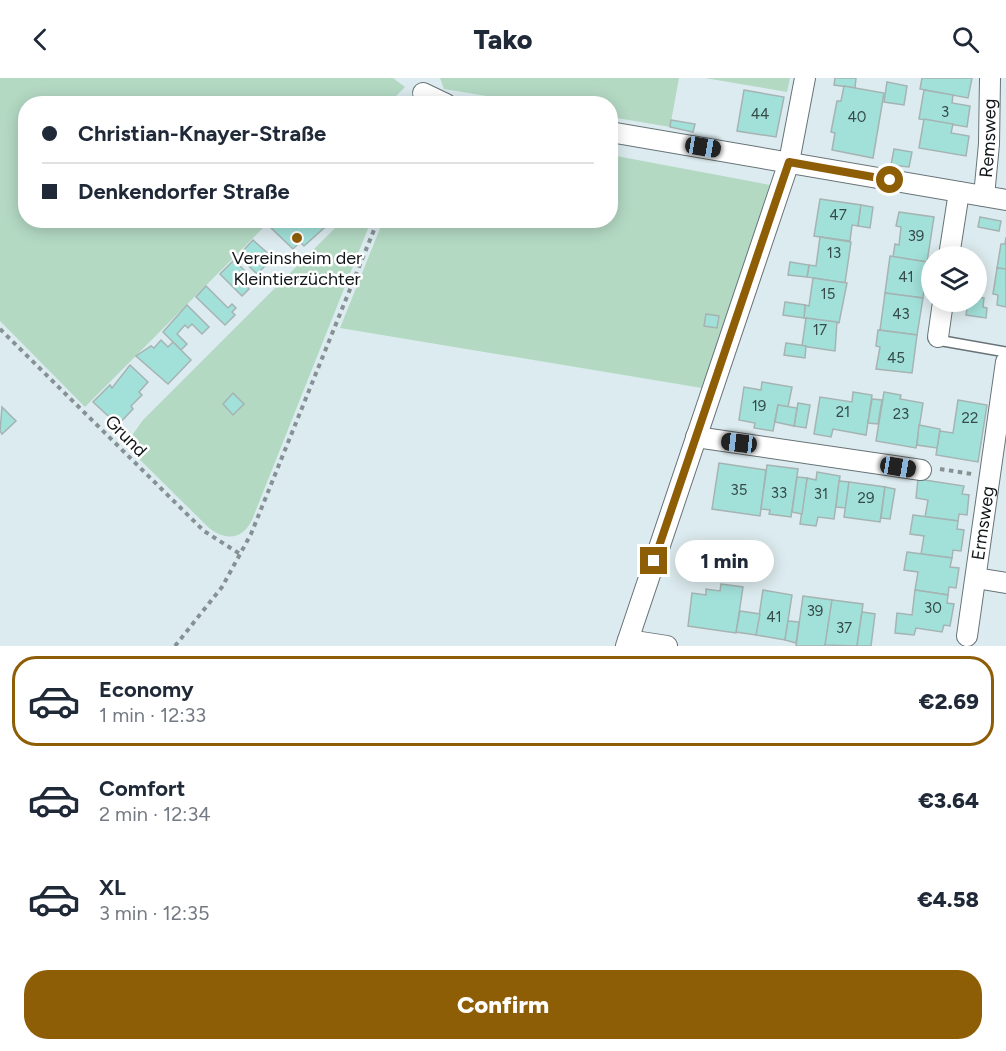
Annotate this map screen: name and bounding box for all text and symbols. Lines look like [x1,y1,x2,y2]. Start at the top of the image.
icon: back [24,23,57,56]
text: Tako [474,23,532,56]
icon: search [949,23,982,56]
street label: Remsweg [975,99,1001,179]
house number: 3 [941,103,949,121]
house number: 44 [751,105,769,123]
house number: 40 [848,108,866,126]
text: Christian-Knayer-Straße [78,120,326,147]
car [684,135,722,159]
route start [876,166,903,193]
text: Denkendorfer Straße [78,178,290,205]
house number: 47 [829,206,847,224]
house number: 39 [908,227,924,245]
marker: Vereinsheim der Kleintierzüchter [290,231,304,245]
house number: 13 [827,244,841,262]
map controls [921,246,987,312]
button: layers [921,246,987,312]
place label: Vereinsheim der Kleintierzüchter [232,247,362,290]
house number: 41 [898,268,914,286]
house number: 15 [821,285,835,303]
house number: 43 [892,305,910,323]
house number: 17 [813,321,827,339]
house number: 45 [887,349,905,367]
house number: 19 [752,397,766,415]
house number: 21 [836,403,850,421]
house number: 23 [893,405,909,423]
house number: 22 [962,409,978,427]
street label: Grund [100,410,152,462]
car [720,432,758,454]
car [879,455,917,479]
house number: 35 [731,481,747,499]
house number: 33 [771,484,787,502]
house number: 31 [814,485,828,503]
street label: Ermsweg [967,485,999,562]
house number: 29 [858,489,874,507]
callout: 1 min [675,540,774,582]
route end [640,547,667,574]
text: 1 min [701,549,748,573]
house number: 30 [924,599,942,617]
house number: 39 [807,602,823,620]
house number: 41 [766,608,782,626]
house number: 37 [836,619,852,637]
icon: car [27,674,81,728]
text: Economy [99,676,194,703]
text: €2.69 [919,688,979,715]
text: 1 min · 12:33 [99,703,206,727]
icon: car [27,773,81,827]
text: Comfort [99,775,185,802]
text: €3.64 [918,787,979,814]
text: 2 min · 12:34 [99,802,211,826]
icon: car [27,872,81,926]
text: XL [99,874,126,901]
text: €4.58 [917,886,979,913]
text: 3 min · 12:35 [99,901,209,925]
button: Confirm [24,970,982,1039]

